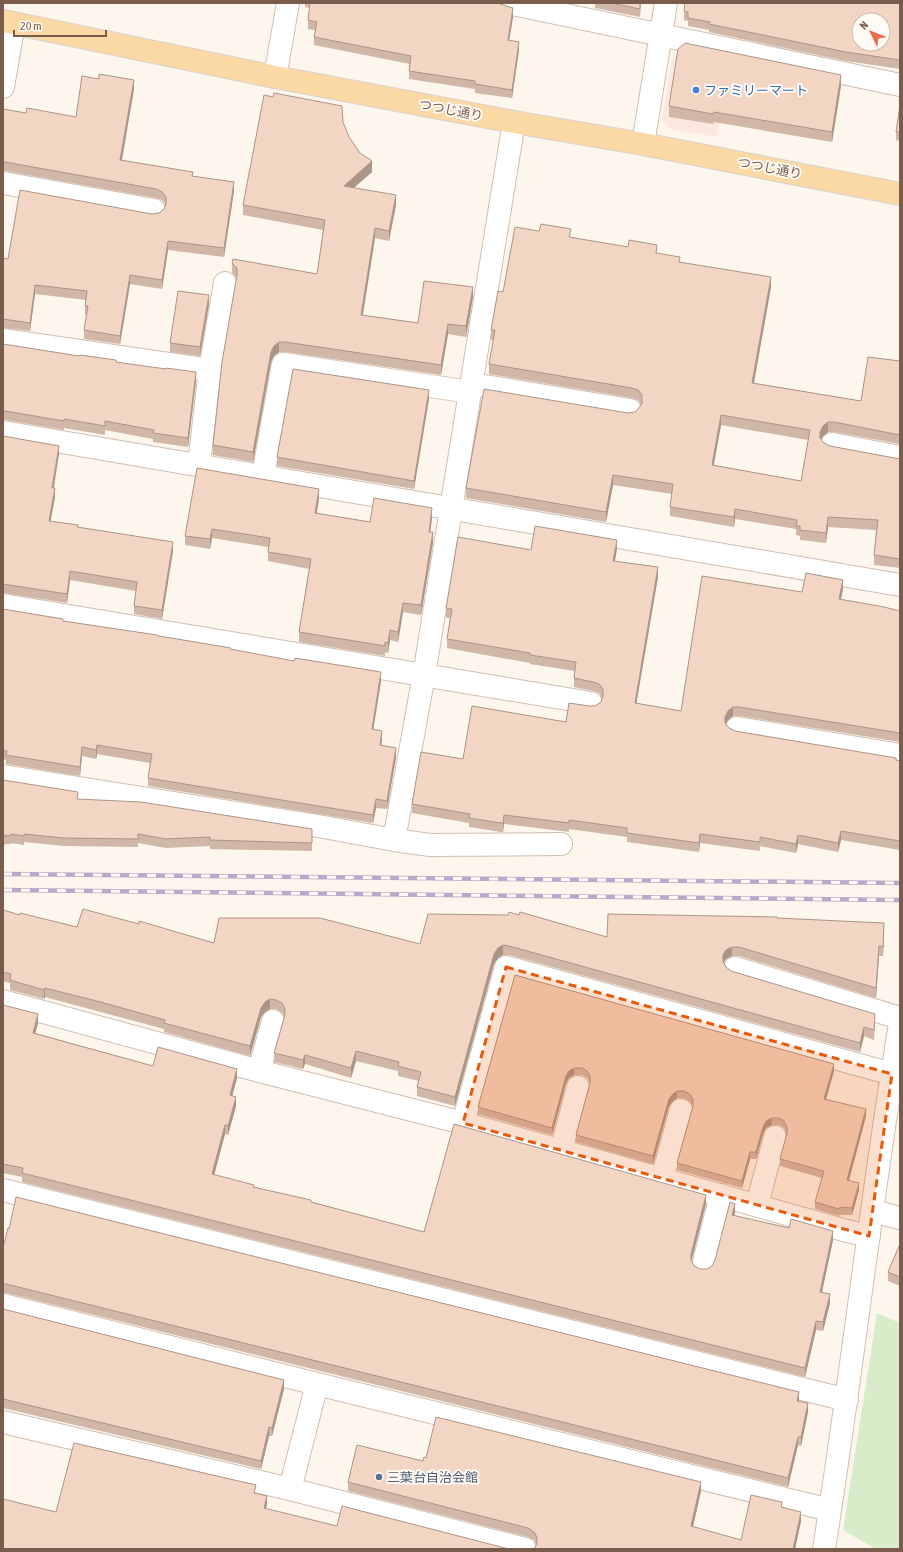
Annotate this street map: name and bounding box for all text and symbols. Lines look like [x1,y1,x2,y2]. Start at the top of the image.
scale bar [14,12,106,38]
north arrow [851,12,891,52]
text: 20 m [20,19,42,33]
text: N [857,19,870,32]
place label: ファミリーマート [704,83,808,98]
marker: ファミリーマート [691,85,701,95]
street label: つつじ通り [418,96,484,124]
street label: つつじ通り [737,154,803,182]
place label: 三葉台自治会館 [387,1470,478,1485]
marker: 三葉台自治会館 [374,1472,384,1482]

